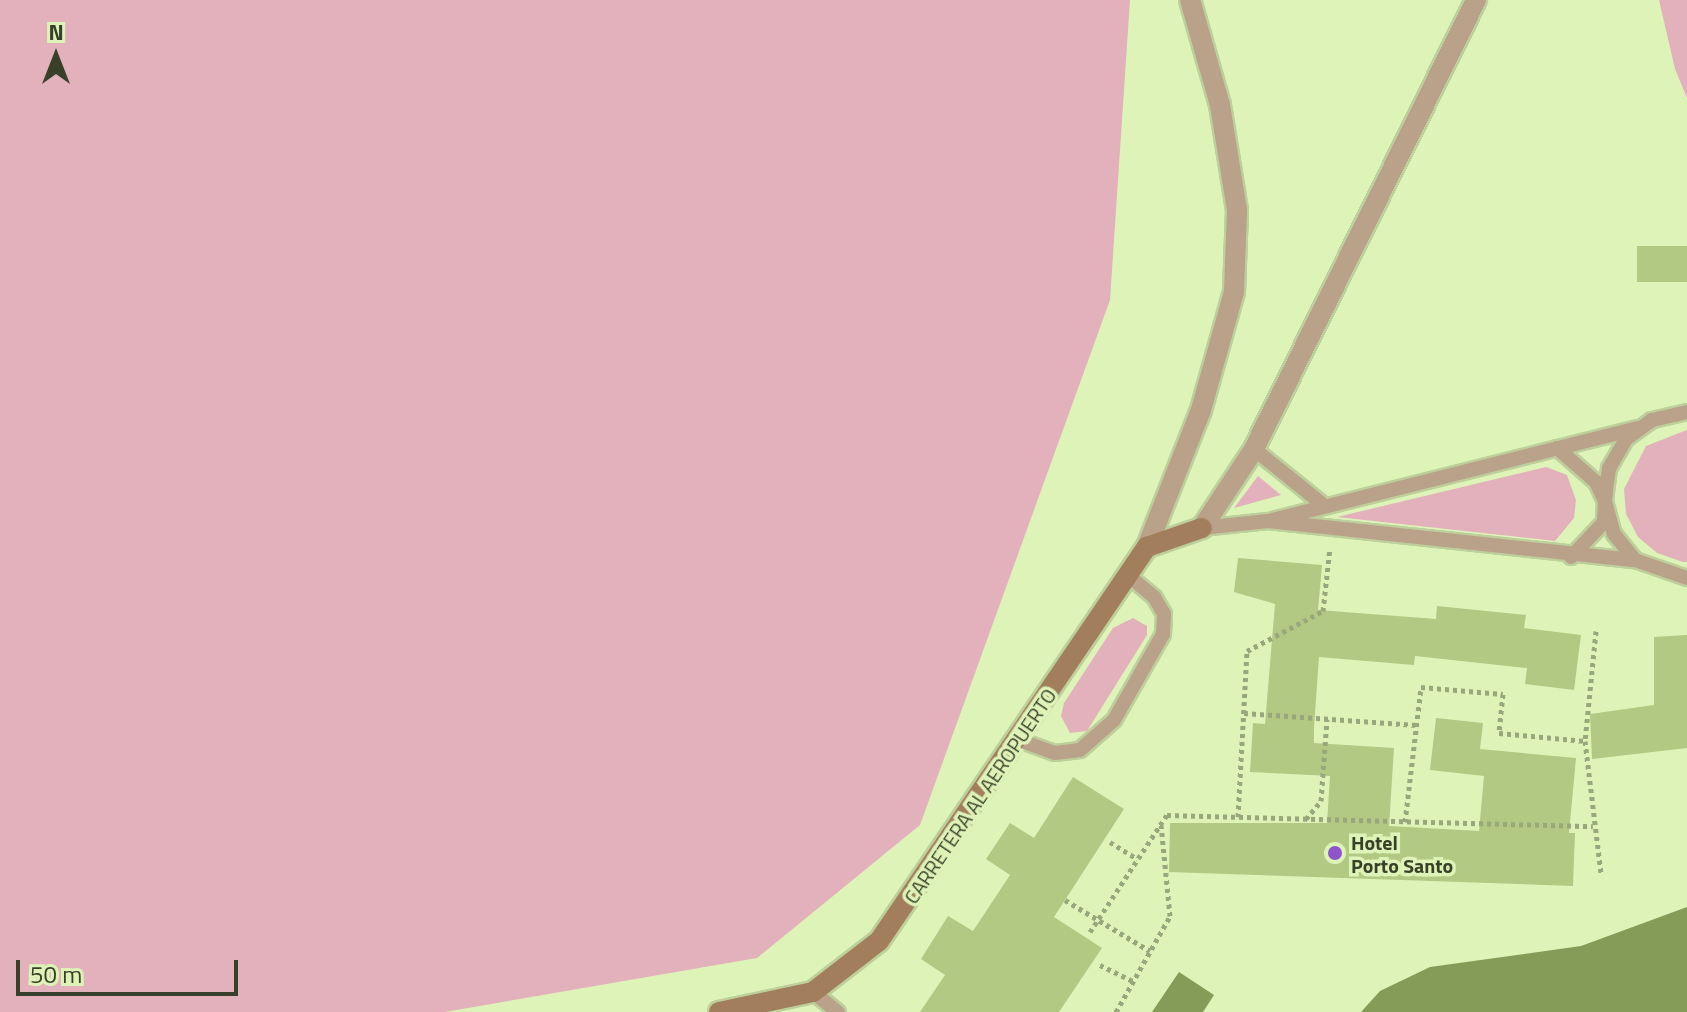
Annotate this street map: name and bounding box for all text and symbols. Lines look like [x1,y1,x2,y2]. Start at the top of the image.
text: N [48,15,64,49]
north arrow [16,16,96,96]
street label: CARRETERA AL AEROPUERTO [899,684,1061,908]
place label: Hotel Porto Santo [1351,830,1453,877]
marker: Hotel Porto Santo [1326,844,1344,862]
scale bar [20,944,242,994]
text: 50 m [30,956,82,992]

